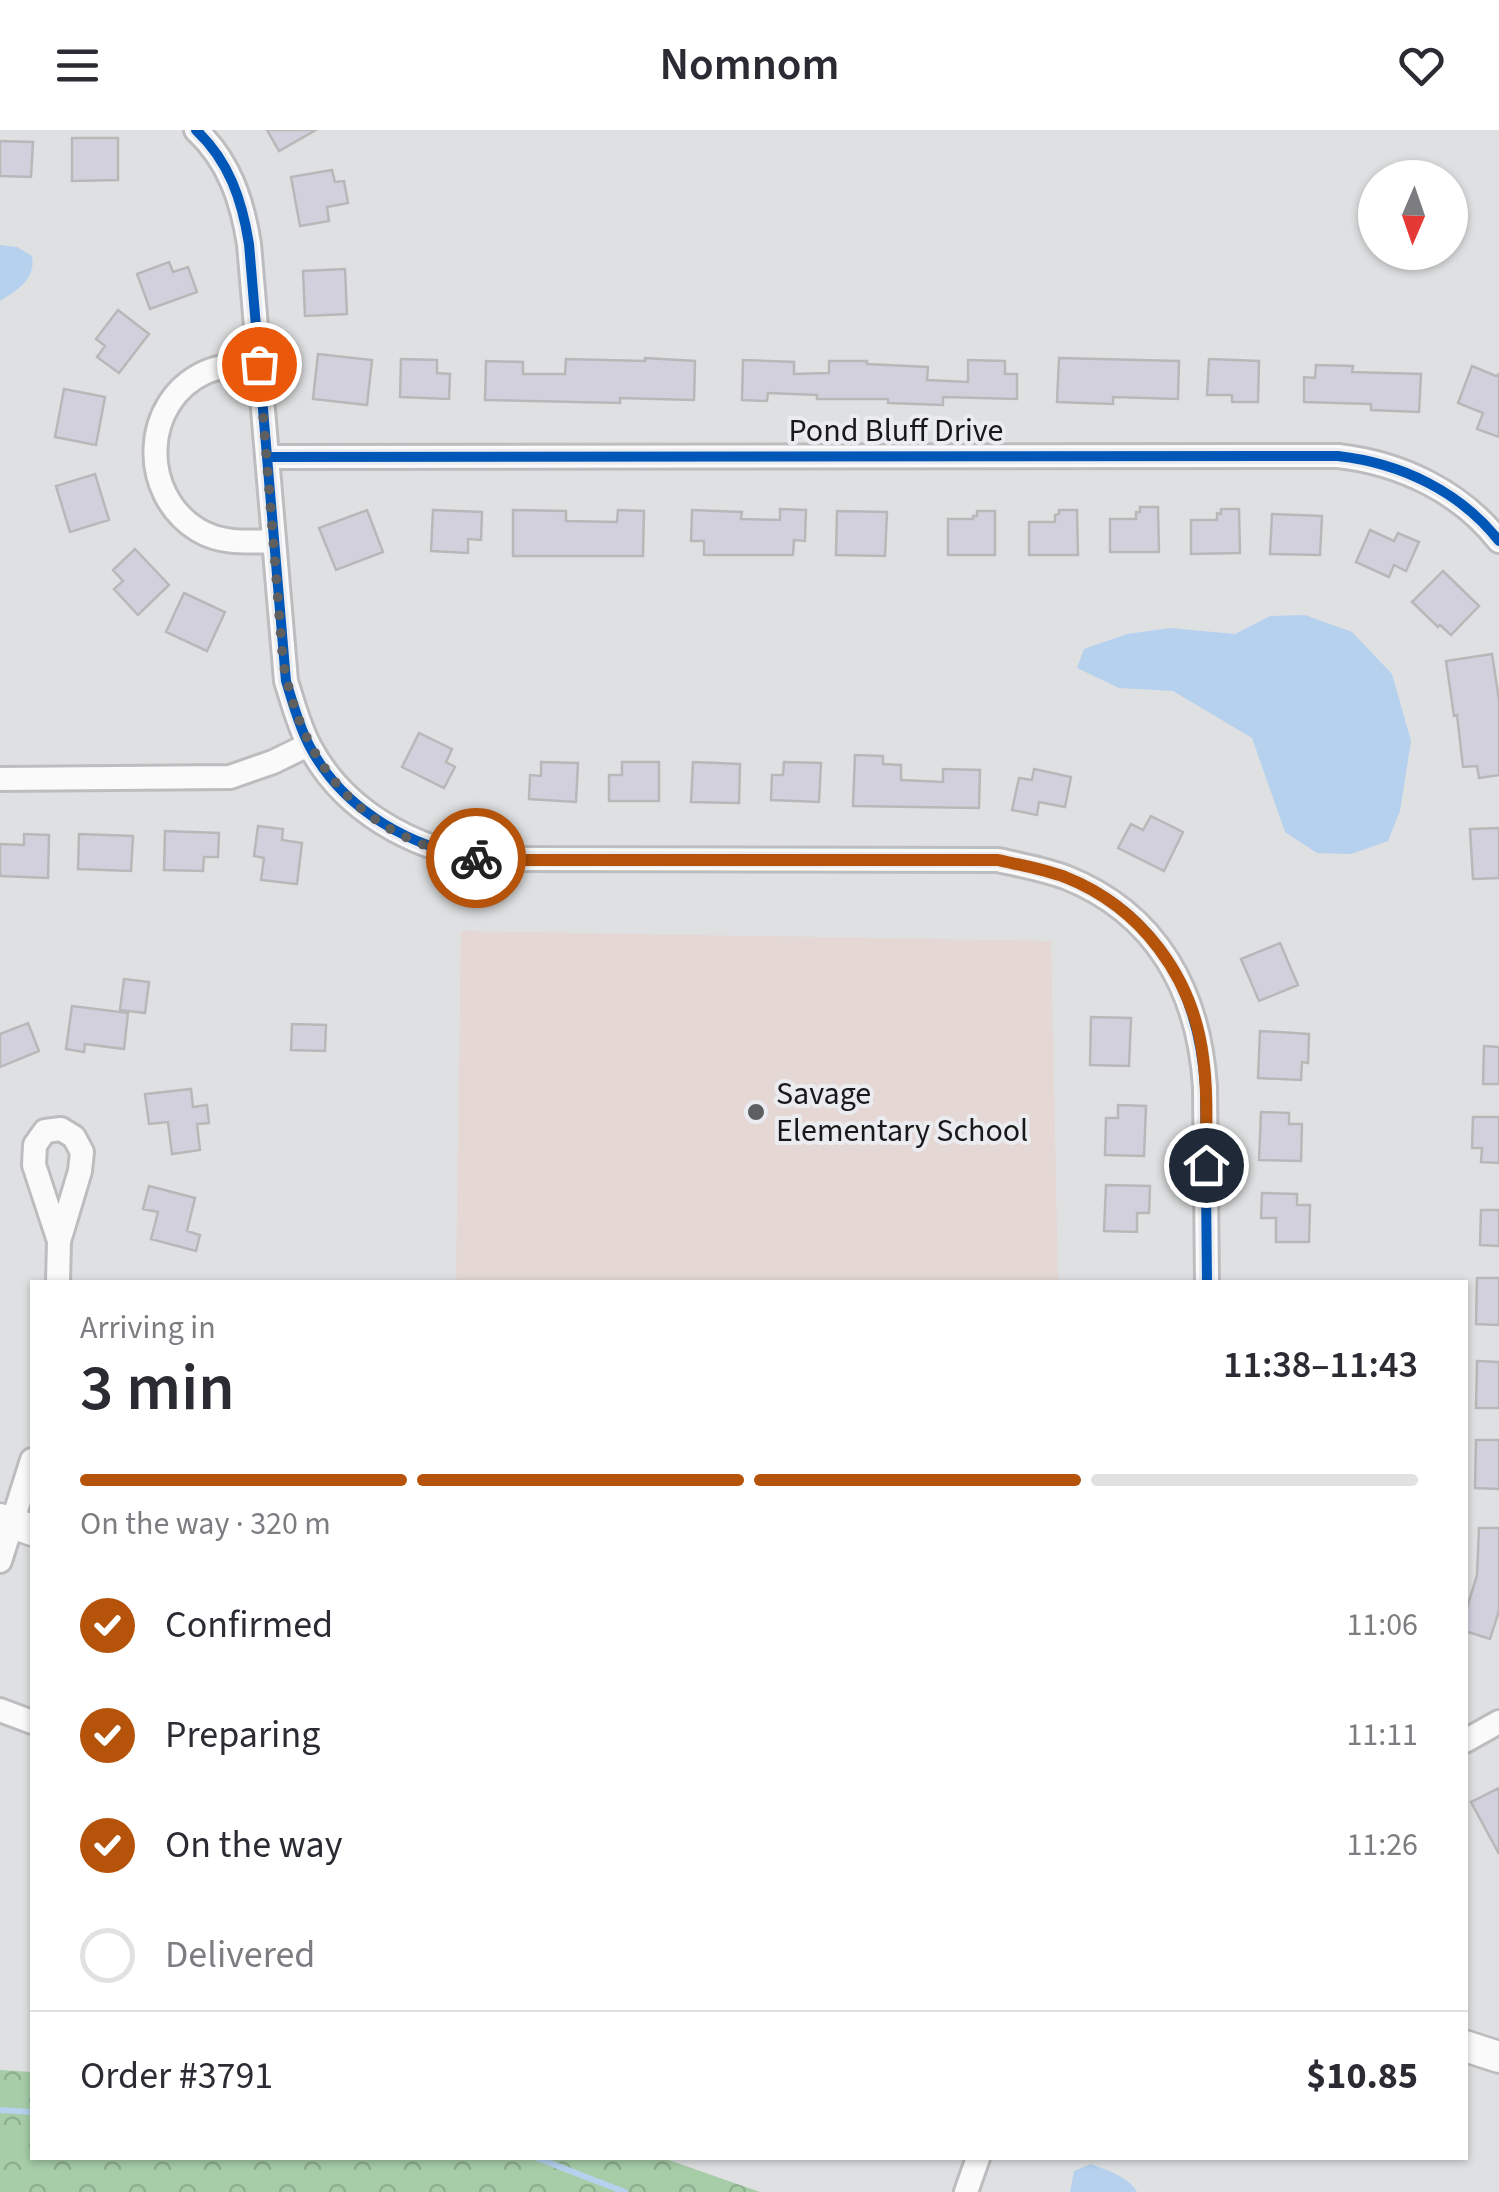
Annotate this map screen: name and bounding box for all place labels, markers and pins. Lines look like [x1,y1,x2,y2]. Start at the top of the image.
pin [217,322,302,407]
place label: Savage Elementary School [776,1071,1028,1154]
marker: Savage Elementary School [745,1101,767,1123]
pin [1164,1123,1249,1208]

